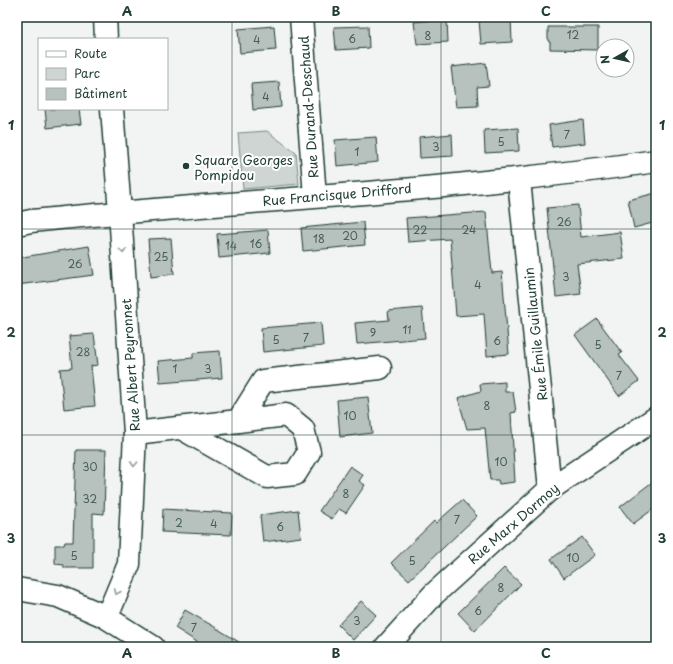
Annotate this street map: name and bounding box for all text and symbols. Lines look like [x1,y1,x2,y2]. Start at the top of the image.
text: A [122,1,132,20]
text: B [332,1,341,20]
text: C [541,1,551,20]
house number: 12 [567,26,580,43]
house number: 8 [425,27,432,44]
house number: 6 [348,30,356,47]
house number: 4 [253,31,261,48]
street label: Rue Durand-Deschaud [294,35,322,179]
legend [38,38,168,110]
north arrow [595,38,635,78]
text: Route [74,44,107,62]
text: N [596,54,614,65]
text: Parc [74,64,100,82]
text: Bâtiment [74,84,127,102]
house number: 4 [262,88,270,105]
text: 1 [8,115,14,134]
text: 1 [659,115,665,134]
house number: 7 [564,126,570,143]
house number: 5 [497,133,505,150]
house number: 3 [432,138,440,155]
house number: 1 [355,143,360,160]
place label: Square Georges Pompidou [194,150,293,184]
marker: Square Georges Pompidou [181,161,191,171]
street label: Rue Francisque Drifford [262,178,412,210]
house number: 26 [556,213,572,230]
house number: 22 [413,221,427,238]
house number: 24 [462,221,476,238]
house number: 20 [342,227,358,244]
house number: 18 [313,230,325,247]
house number: 16 [250,235,263,252]
house number: 14 [225,237,237,254]
one-way arrow [118,248,127,254]
house number: 25 [154,248,168,265]
house number: 26 [67,255,83,272]
street label: Rue Émile Guillaumin [519,266,551,402]
house number: 3 [562,268,570,285]
house number: 4 [474,276,482,293]
street label: Rue Albert Peyronnet [116,298,144,432]
house number: 11 [402,321,412,338]
text: 2 [6,322,16,341]
text: 2 [657,322,667,341]
house number: 9 [370,324,376,341]
house number: 7 [303,329,309,346]
house number: 5 [272,331,280,348]
house number: 6 [493,332,501,349]
house number: 5 [594,336,602,353]
house number: 28 [76,343,90,360]
house number: 1 [173,360,178,377]
house number: 3 [204,360,212,377]
house number: 7 [616,367,622,384]
house number: 8 [484,397,491,414]
house number: 10 [344,407,356,424]
house number: 10 [495,453,507,470]
house number: 30 [82,458,98,475]
one-way arrow [129,461,138,467]
street label: Rue Marx Dormoy [463,478,563,568]
house number: 8 [343,485,350,502]
house number: 32 [83,490,98,507]
house number: 7 [454,511,460,528]
house number: 2 [175,514,183,531]
house number: 4 [210,515,218,532]
house number: 6 [276,518,284,535]
text: 3 [7,528,16,547]
text: 3 [658,528,667,547]
house number: 5 [70,547,78,564]
house number: 10 [567,549,579,566]
house number: 5 [408,552,416,569]
house number: 8 [498,579,505,596]
one-way arrow [114,588,122,595]
house number: 6 [474,602,482,619]
house number: 3 [353,612,361,629]
house number: 7 [191,619,197,636]
text: A [122,643,132,662]
text: B [332,643,341,662]
text: C [541,643,551,662]

